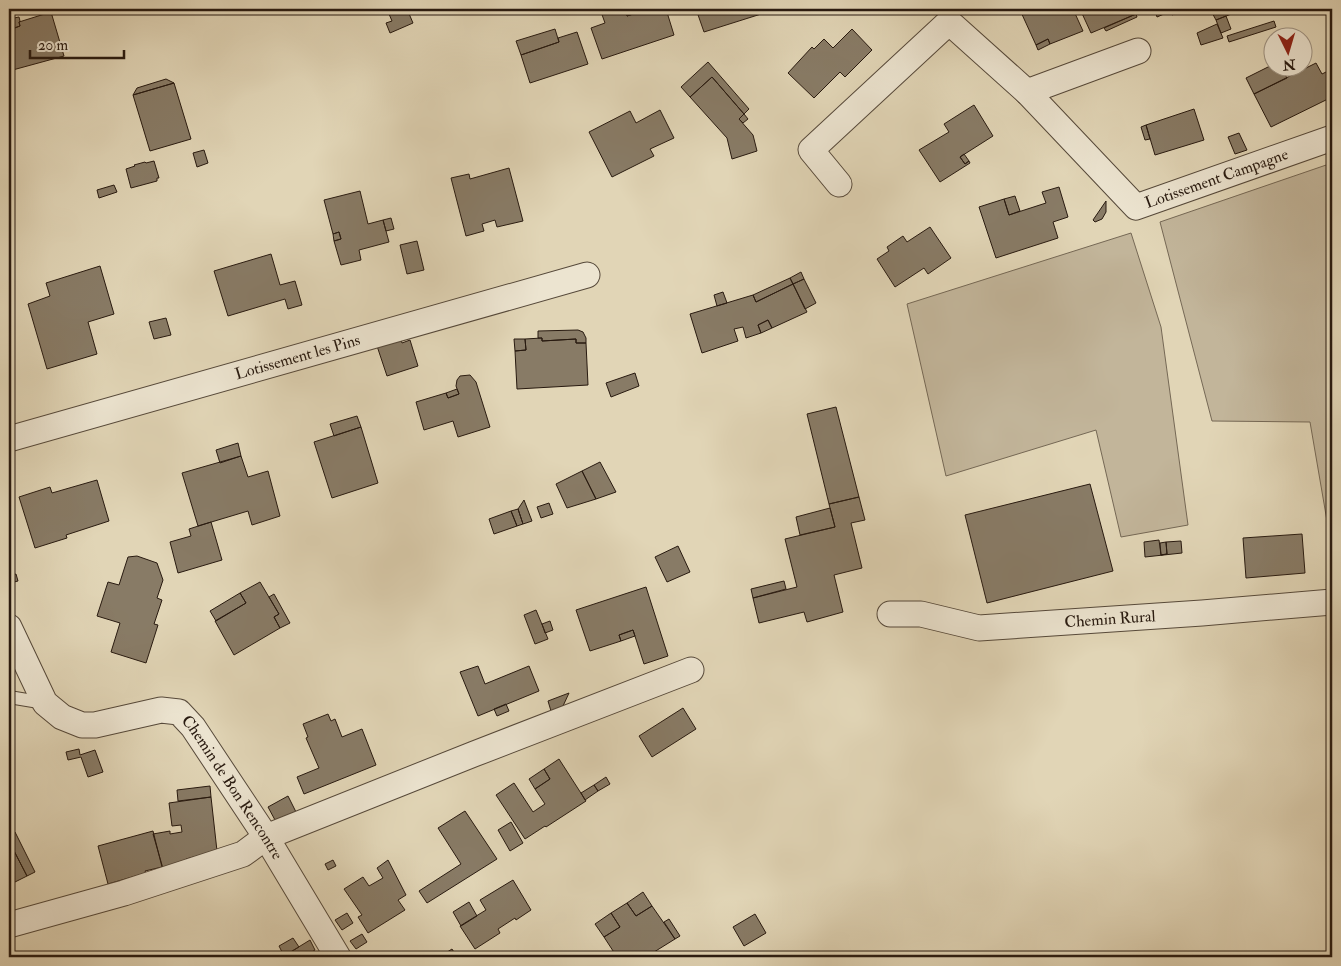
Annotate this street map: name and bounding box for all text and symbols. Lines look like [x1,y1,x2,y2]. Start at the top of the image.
scale bar [30,28,124,60]
north arrow [1264,28,1314,78]
text: 20 m [38,36,68,55]
text: N [1282,55,1297,74]
street label: Lotissement Campagne [1142,144,1291,213]
street label: Lotissement les Pins [233,330,362,384]
street label: Chemin Rural [1064,606,1156,632]
street label: Chemin de Bon Rencontre [177,711,287,864]

